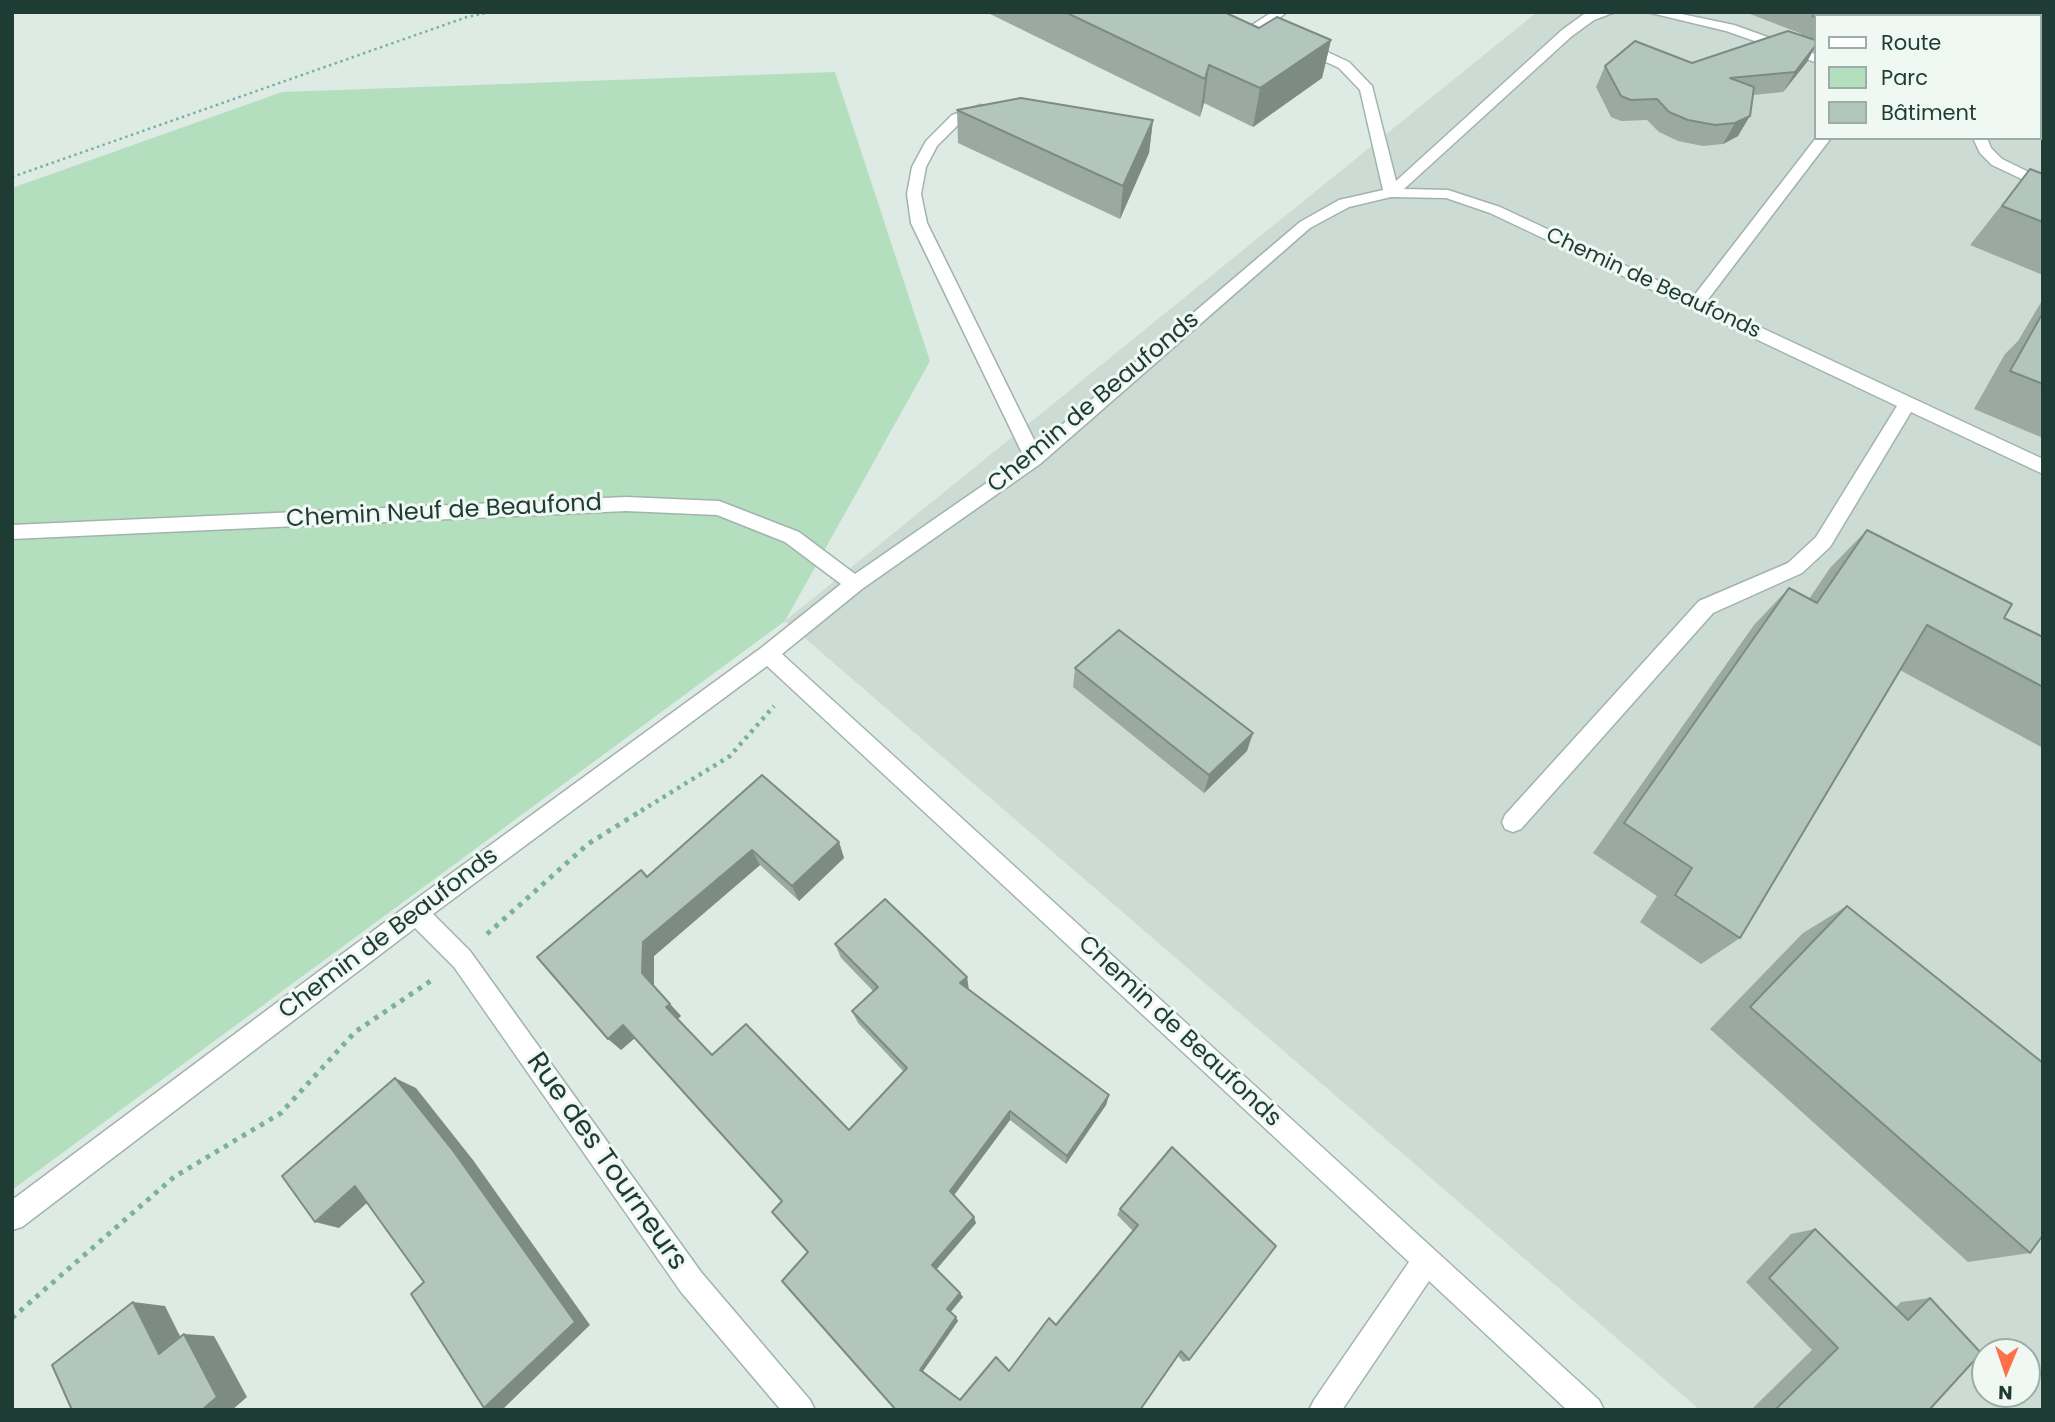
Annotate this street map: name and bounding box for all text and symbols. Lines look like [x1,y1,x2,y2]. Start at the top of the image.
legend [1814,14,2041,140]
text: Route [1881,28,1941,57]
text: Parc [1881,63,1928,92]
text: Bâtiment [1881,98,1977,127]
street label: Chemin de Beaufonds [1542,223,1764,345]
street label: Chemin de Beaufonds [982,306,1206,500]
street label: Chemin Neuf de Beaufond [285,489,603,535]
street label: Chemin de Beaufonds [274,842,504,1026]
street label: Chemin de Beaufonds [1071,930,1287,1134]
street label: Rue des Tourneurs [518,1047,694,1277]
north arrow [1971,1338,2041,1408]
text: N [1998,1379,2013,1406]

